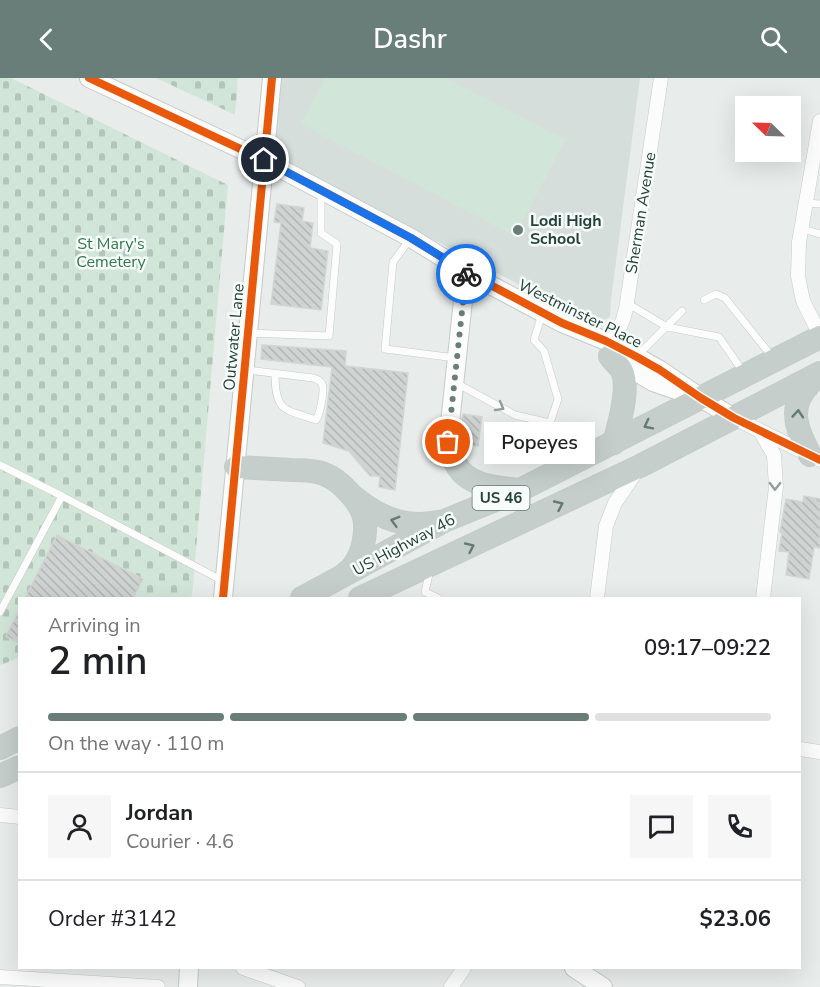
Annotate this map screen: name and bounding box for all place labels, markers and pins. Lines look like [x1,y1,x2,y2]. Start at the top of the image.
pin [238,134,289,185]
place label: Lodi High School [530,210,602,250]
marker: Lodi High School [511,223,525,237]
pin [422,416,473,467]
callout: Popeyes [484,421,595,463]

